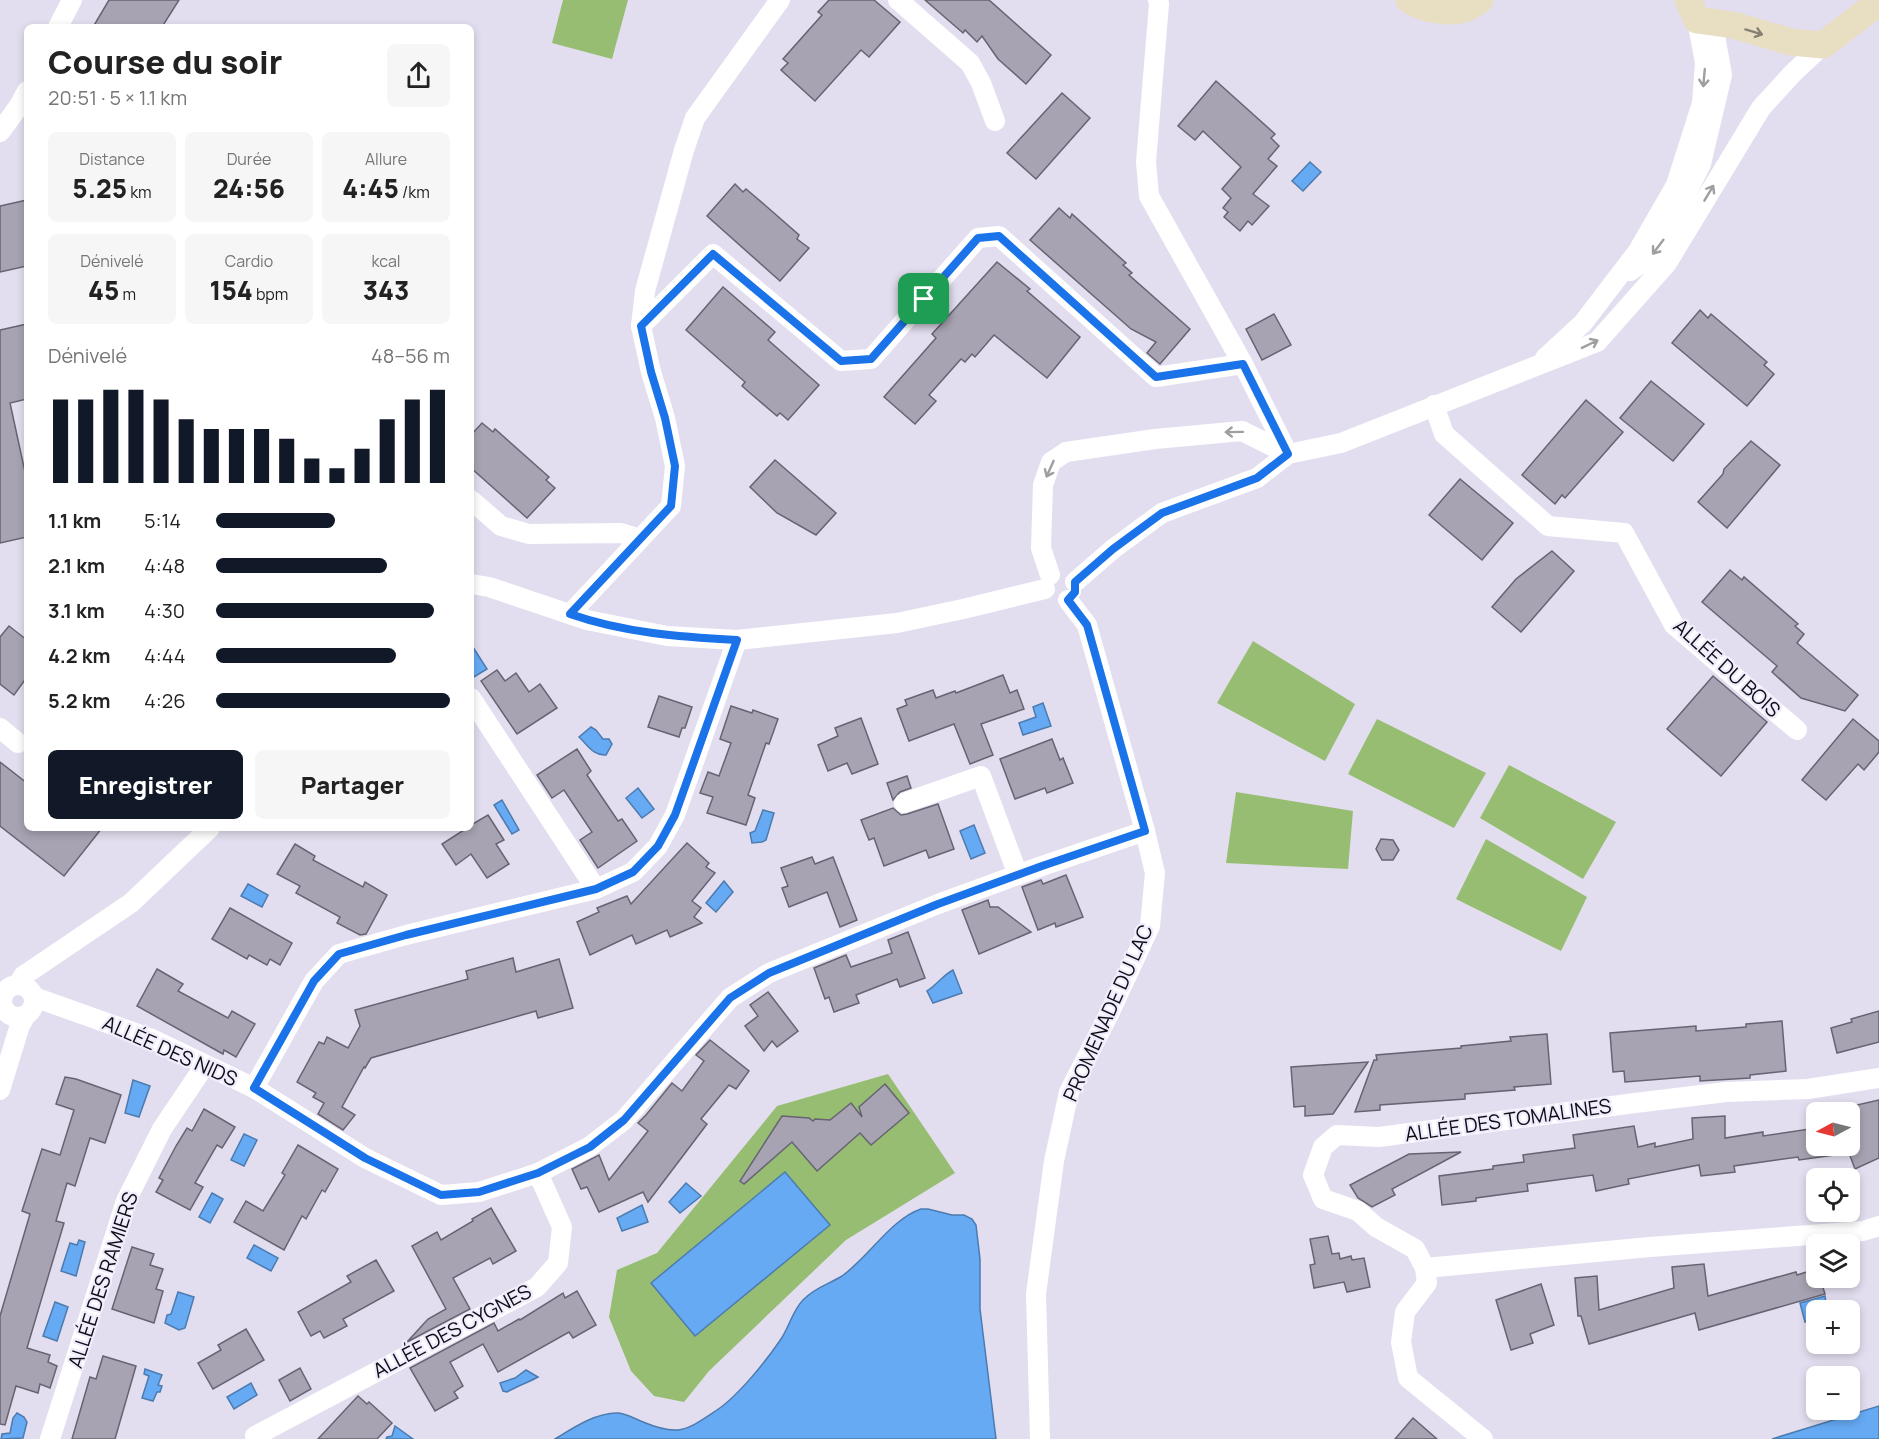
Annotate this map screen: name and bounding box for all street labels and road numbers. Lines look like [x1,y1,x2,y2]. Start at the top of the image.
street label: ALLÉE DU BOIS [1668,612,1787,723]
street label: PROMENADE DU LAC [1056,920,1159,1105]
street label: ALLÉE DES NIDS [99,1009,242,1092]
street label: ALLÉE DES TOMALINES [1403,1092,1613,1147]
street label: ALLÉE DES RAMIERS [61,1188,144,1371]
street label: ALLÉE DES CYGNES [368,1277,536,1384]

